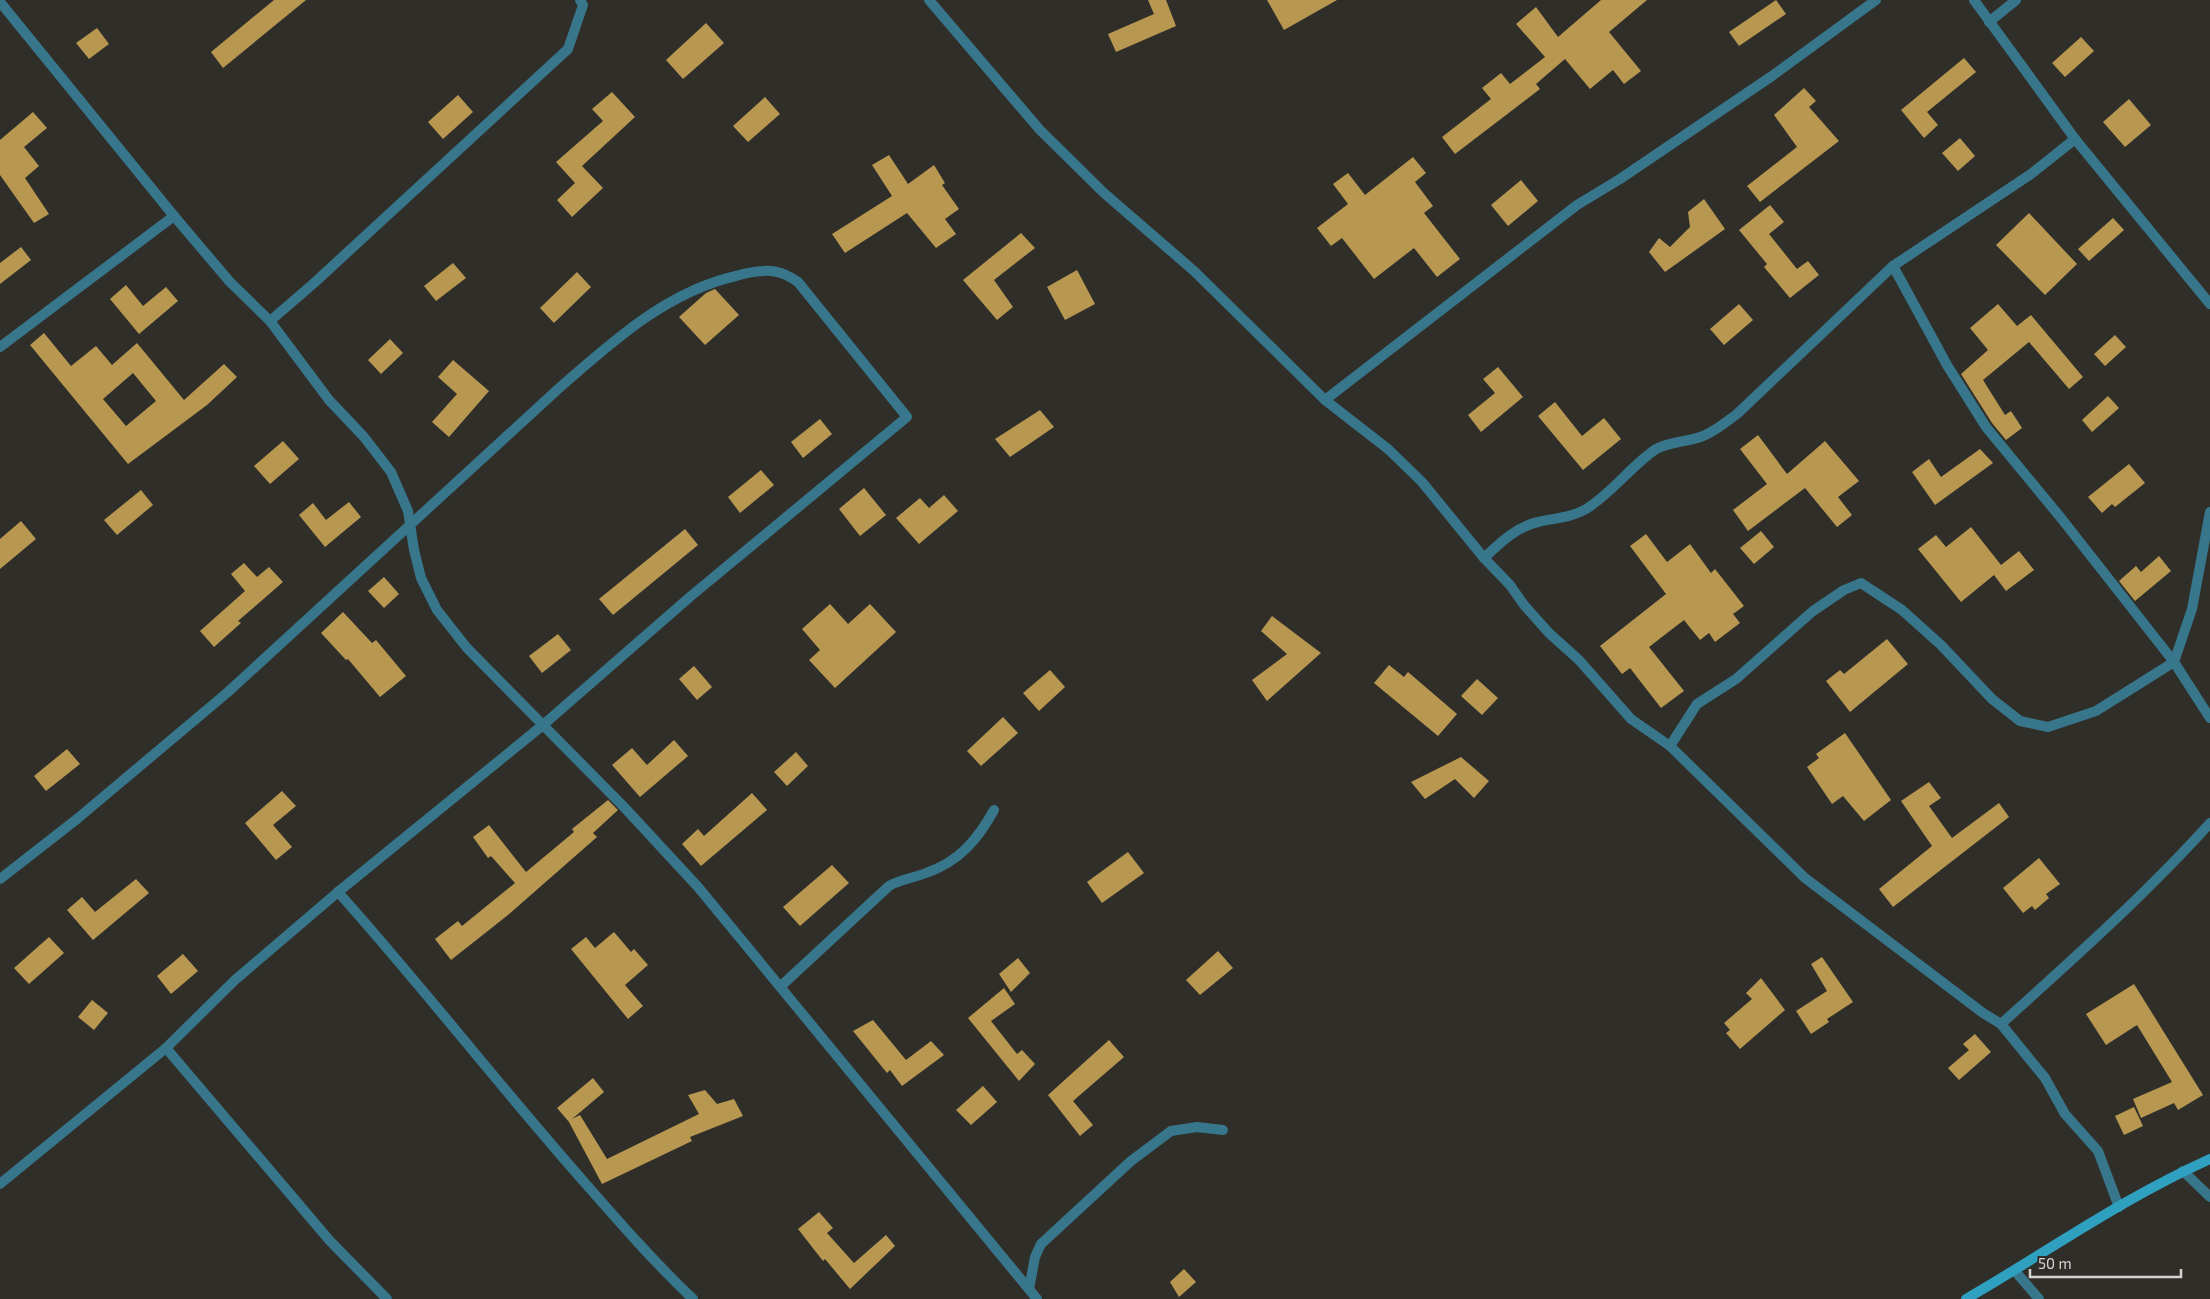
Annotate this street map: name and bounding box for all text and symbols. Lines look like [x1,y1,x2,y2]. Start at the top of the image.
scale bar [2030,1246,2181,1278]
text: 50 m [2038,1254,2072,1272]

